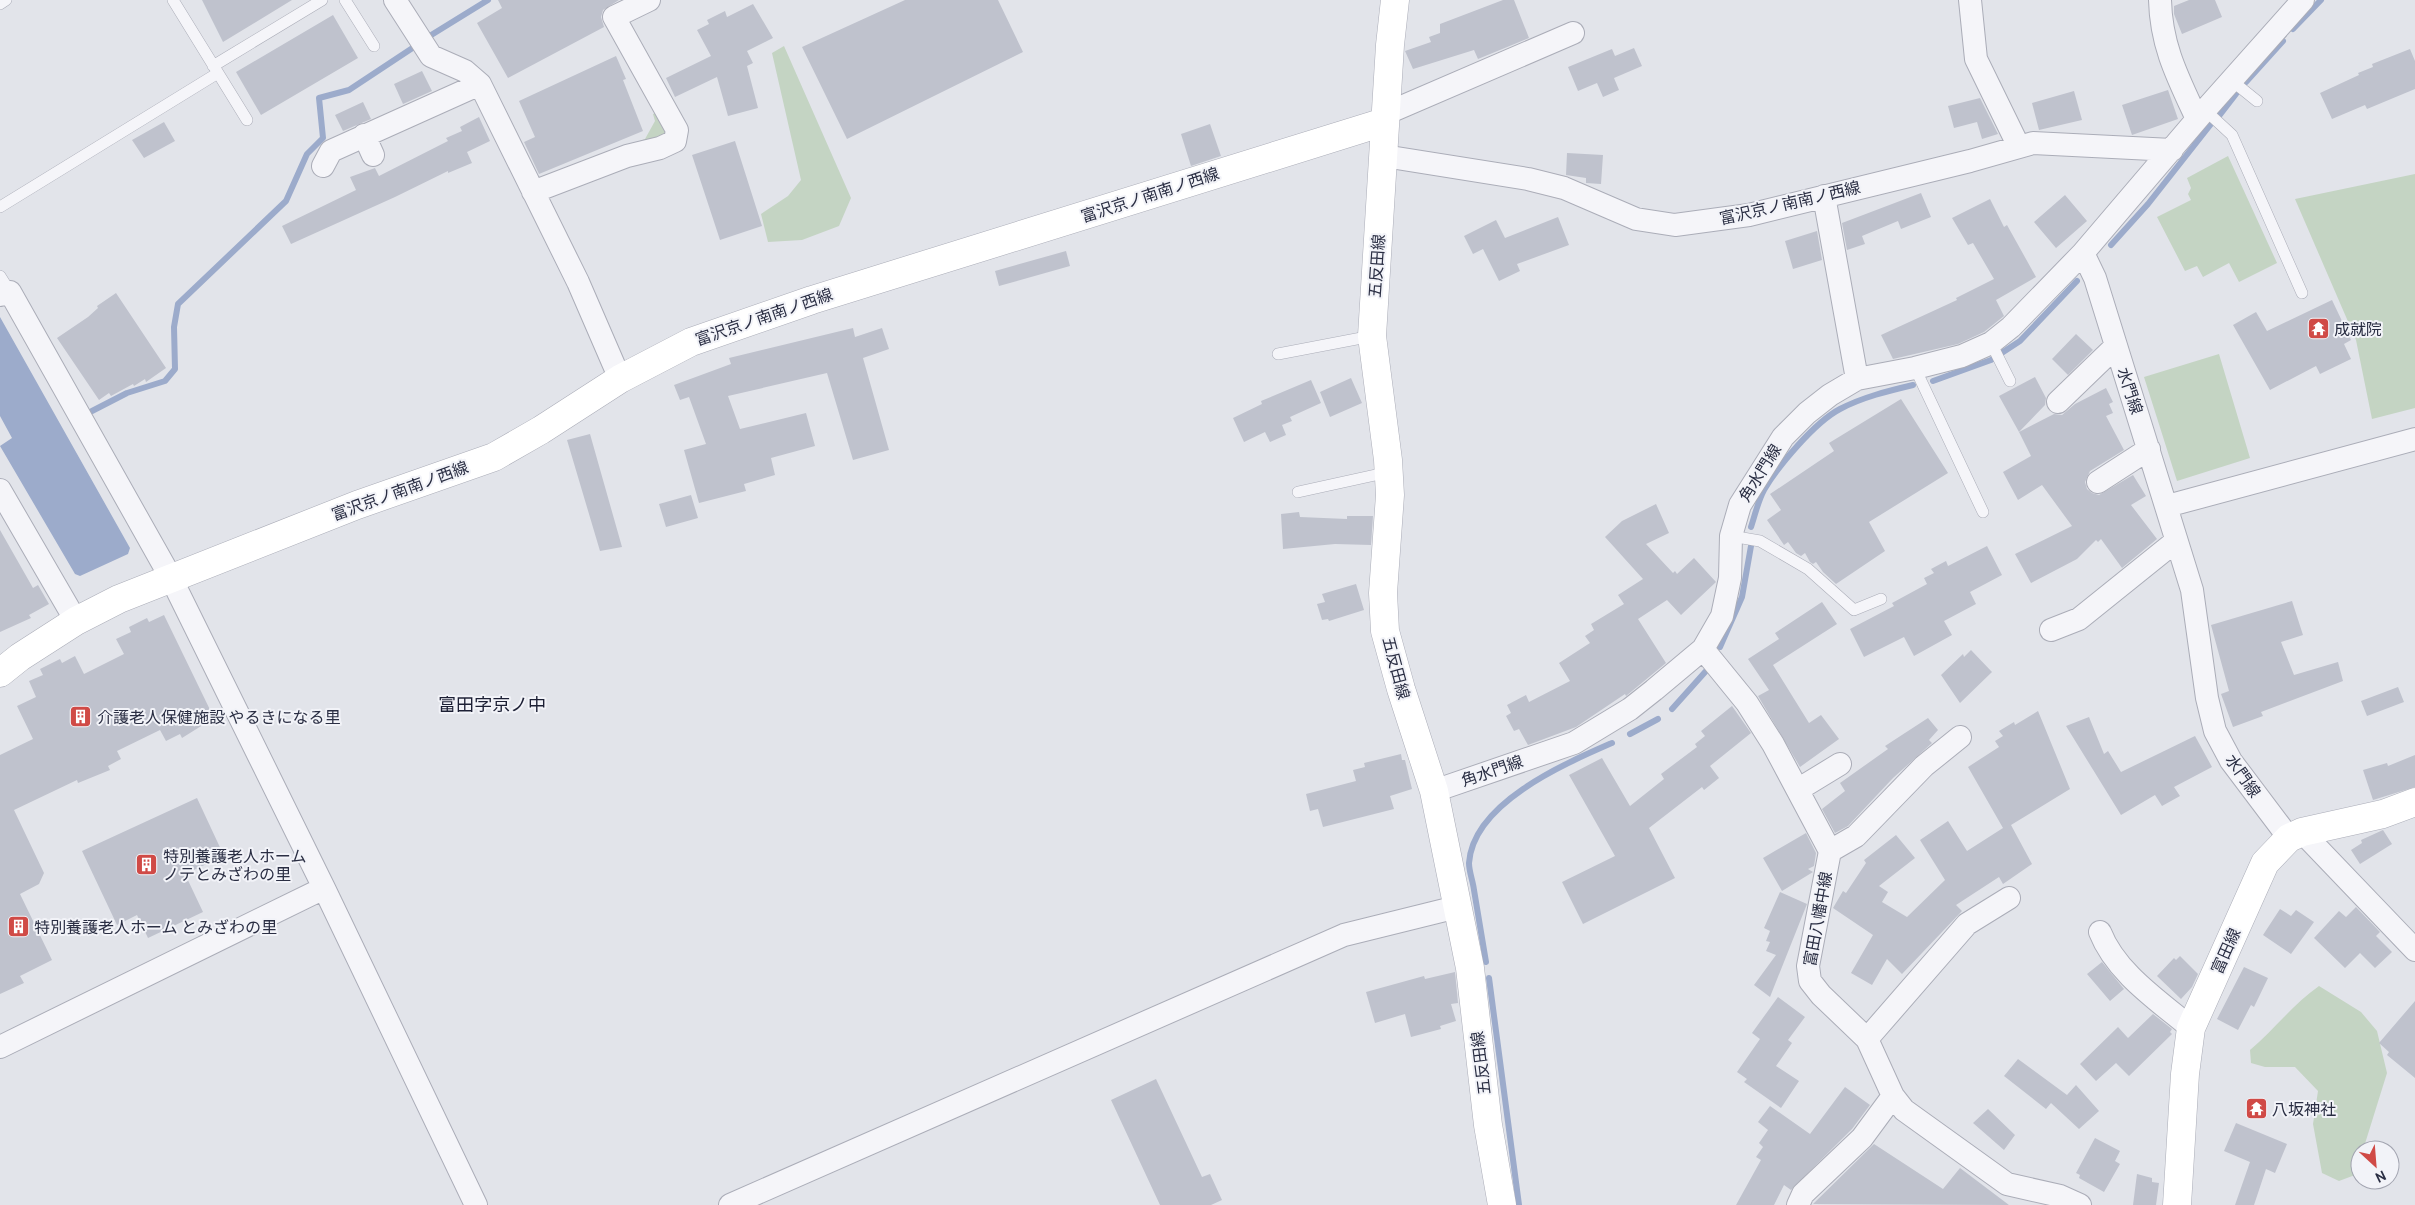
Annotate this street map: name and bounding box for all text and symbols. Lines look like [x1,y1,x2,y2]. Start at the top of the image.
street label: 富沢京ノ南南ノ西線 [1079,164,1221,226]
street label: 富沢京ノ南南ノ西線 [1718,178,1862,228]
street label: 五反田線 [1365,233,1389,299]
street label: 富沢京ノ南南ノ西線 [693,285,835,349]
temple icon: 成就院 [2306,317,2330,341]
place label: 成就院 [2334,320,2382,339]
street label: 水門線 [2114,365,2146,417]
street label: 角水門線 [1735,441,1785,505]
street label: 富沢京ノ南南ノ西線 [329,457,471,525]
street label: 五反田線 [1379,635,1413,701]
district label: 富田字京ノ中 [438,694,546,716]
building icon: 介護老人保健施設 やるきになる里 [69,705,93,729]
place label: 介護老人保健施設 やるきになる里 [97,708,341,727]
street label: 水門線 [2221,751,2265,801]
street label: 角水門線 [1459,752,1525,790]
place label: 特別養護老人ホーム ノテとみざわの里 [163,847,307,884]
building icon: 特別養護老人ホーム ノテとみざわの里 [135,853,159,877]
street label: 富田八幡中線 [1800,870,1836,968]
building icon: 特別養護老人ホーム とみざわの里 [6,915,30,939]
place label: 特別養護老人ホーム とみざわの里 [34,918,277,937]
street label: 富田線 [2208,925,2244,977]
street label: 五反田線 [1468,1030,1494,1096]
temple icon: 八坂神社 [2244,1097,2268,1121]
place label: 八坂神社 [2272,1100,2336,1119]
north arrow [2350,1140,2400,1190]
text: N [2372,1166,2389,1187]

